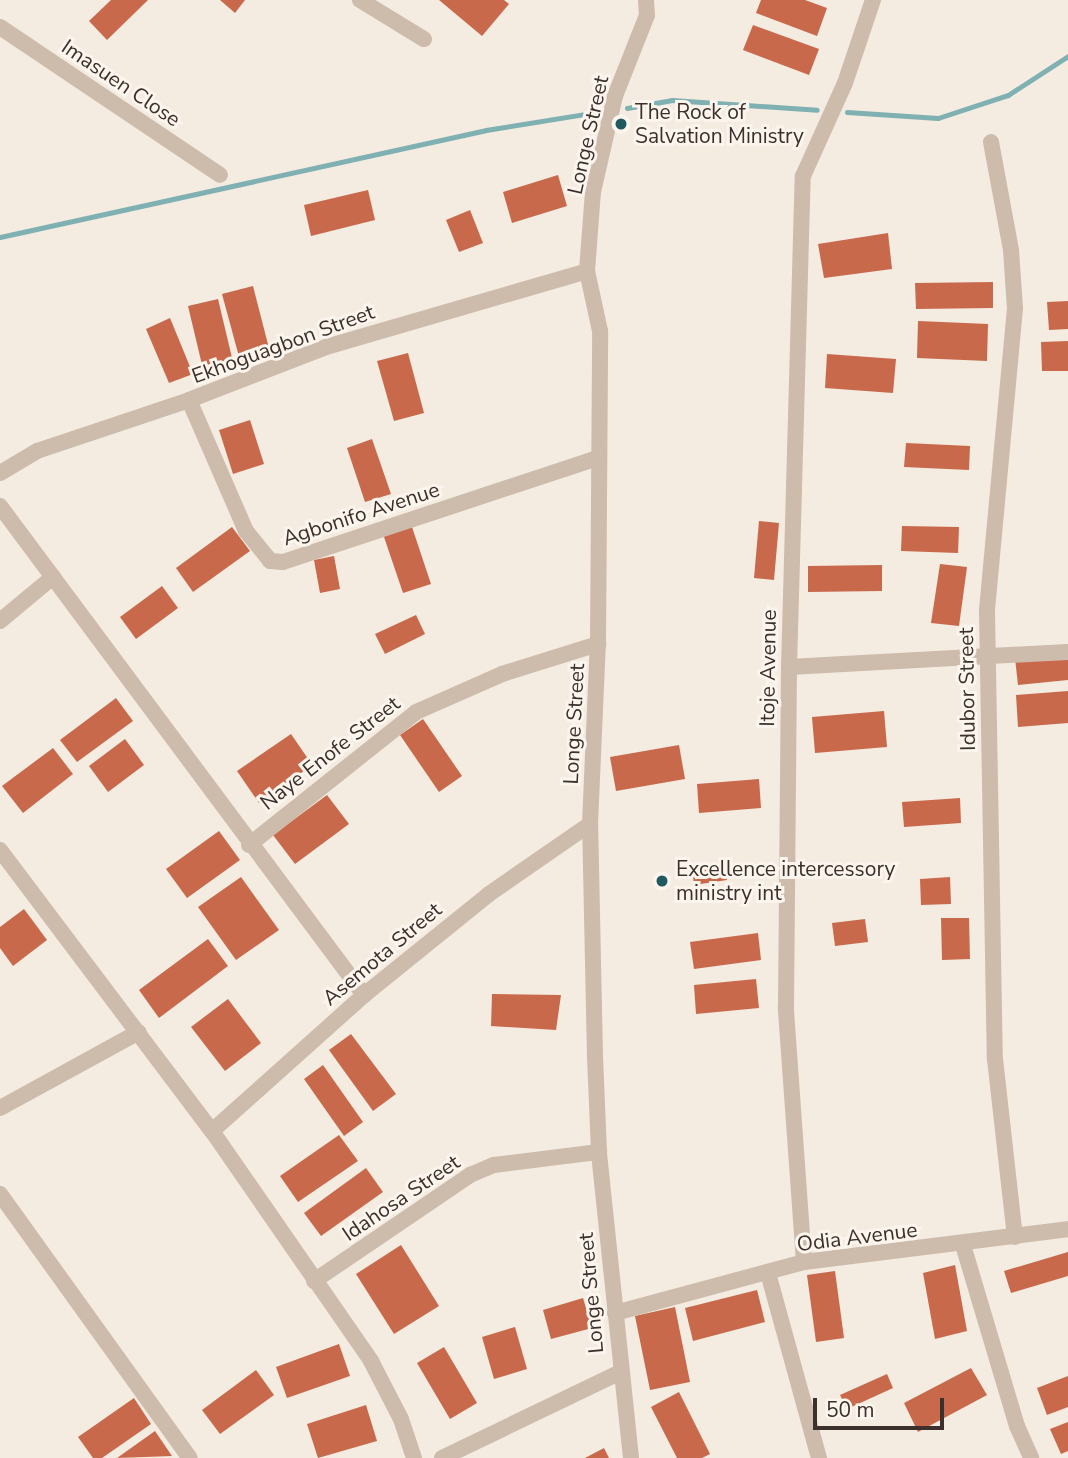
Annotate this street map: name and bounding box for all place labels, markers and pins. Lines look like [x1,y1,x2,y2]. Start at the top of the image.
place label: The Rock of Salvation Ministry [635,99,804,149]
marker: The Rock of Salvation Ministry [613,116,629,132]
place label: Excellence intercessory ministry int [676,856,895,906]
marker: Excellence intercessory ministry int [654,873,670,889]

